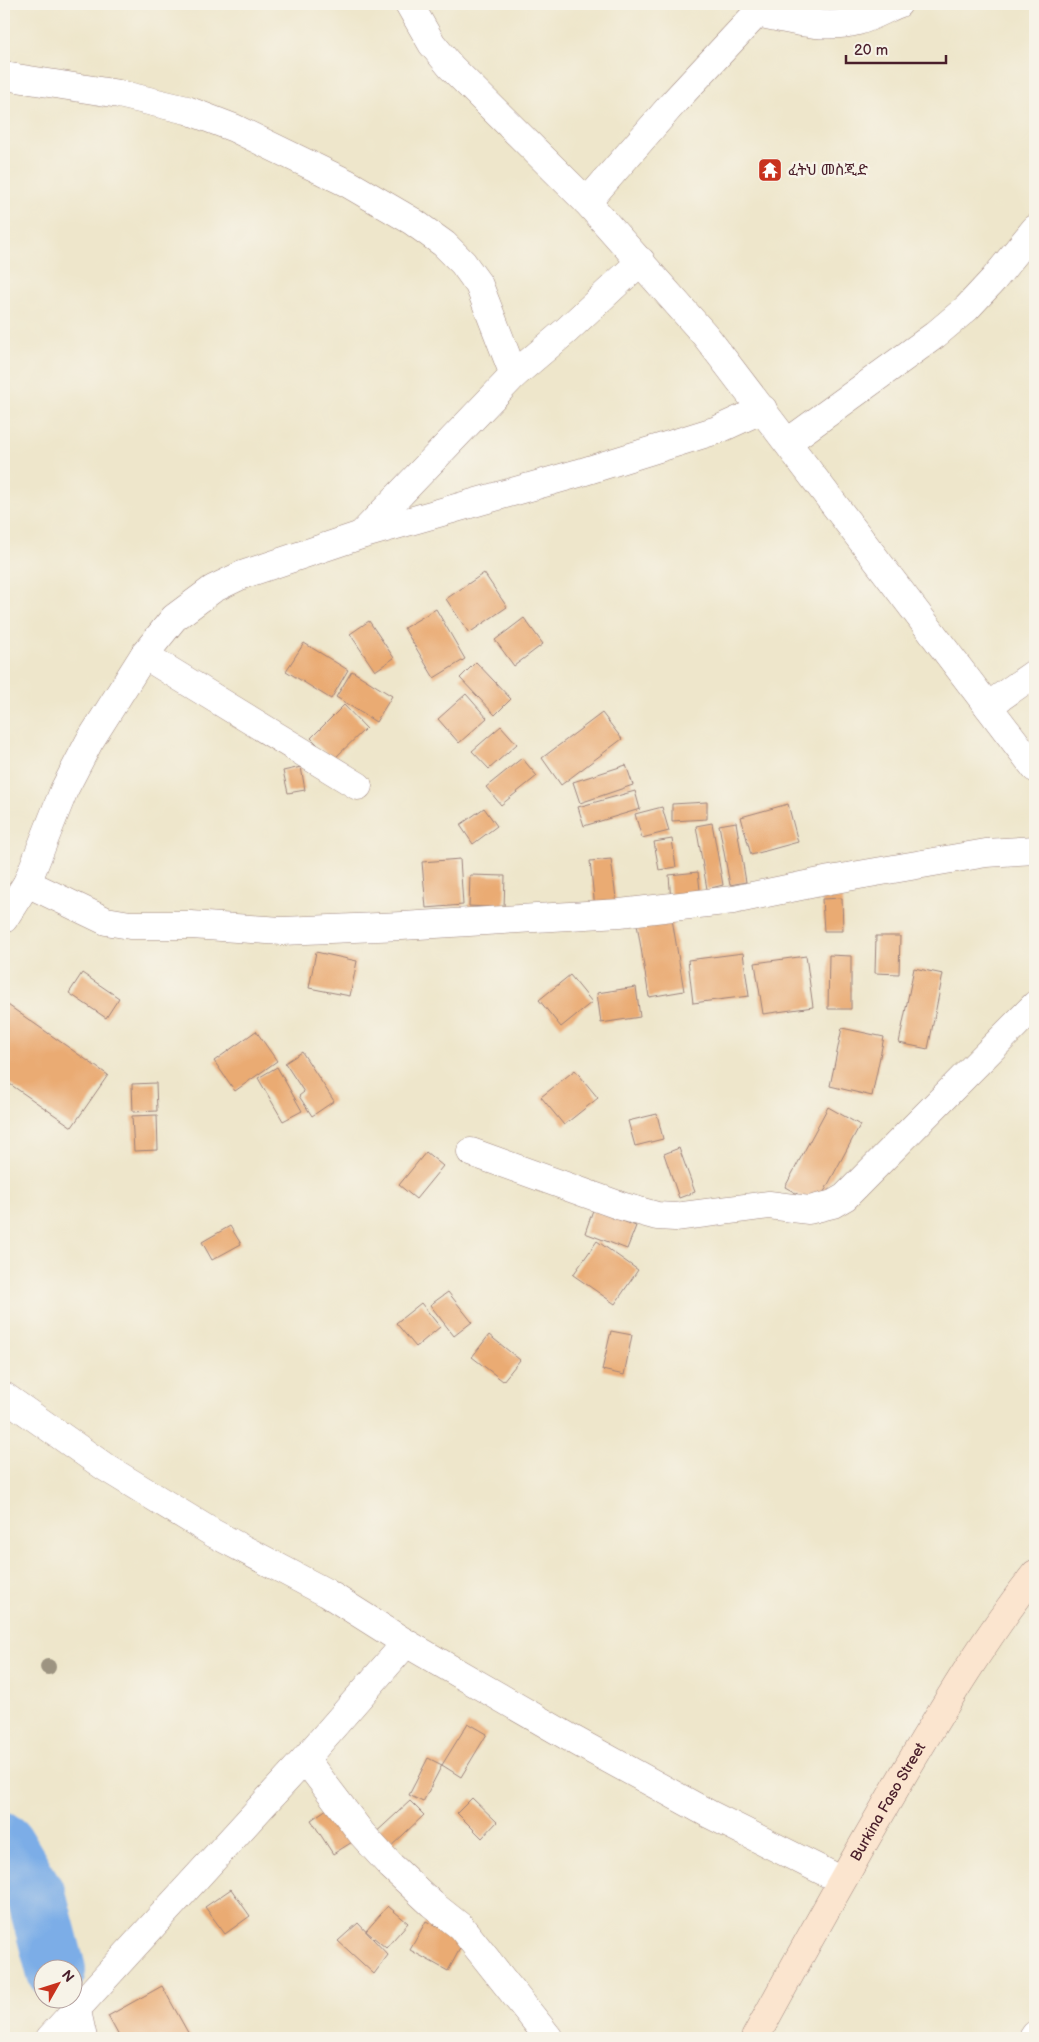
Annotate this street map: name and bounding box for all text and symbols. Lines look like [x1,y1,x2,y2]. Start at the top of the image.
scale bar [846,32,946,64]
text: 20 m [854,41,888,60]
temple icon: ፈትህ መስጂድ [757,157,783,183]
place label: ፈትህ መስጂድ [788,161,868,180]
street label: Burkina Faso Street [846,1739,930,1865]
north arrow [32,1960,82,2010]
text: N [58,1967,78,1986]

